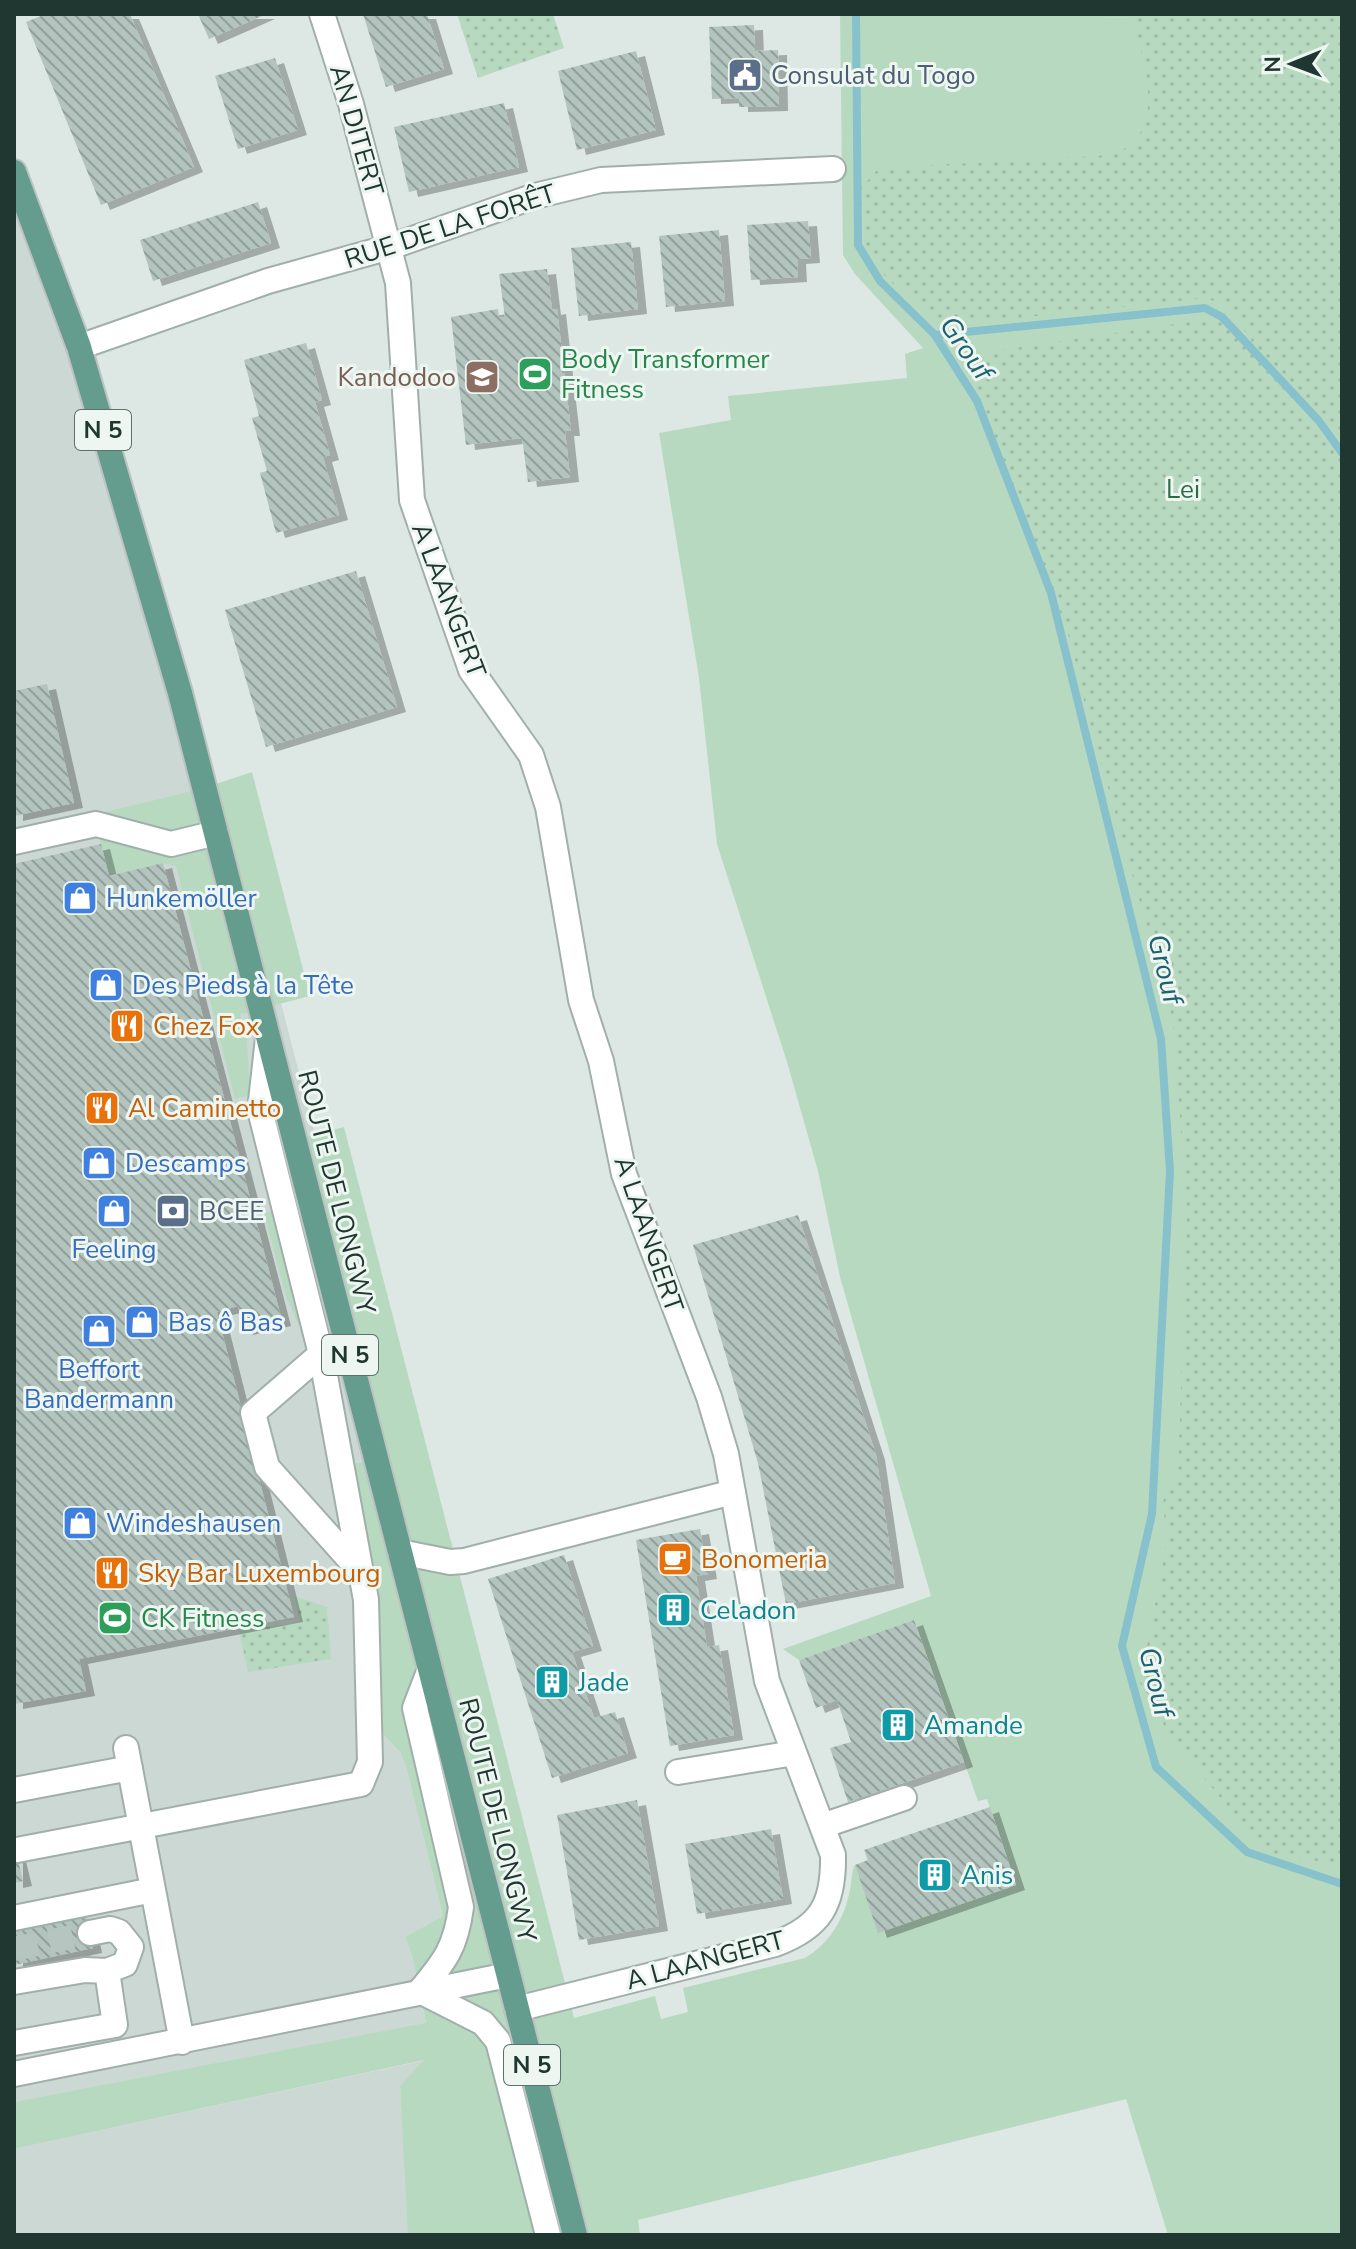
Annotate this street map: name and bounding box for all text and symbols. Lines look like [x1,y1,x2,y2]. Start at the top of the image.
north arrow [1252,24,1332,104]
public building icon: Consulat du Togo [726,56,764,94]
text: N [1258,56,1288,73]
place label: Consulat du Togo [771,58,975,93]
street label: AN DITERT [321,61,392,200]
street label: RUE DE LA FORÊT [340,176,561,277]
water label: Grouf [930,309,1004,391]
place label: Body Transformer Fitness [561,342,770,407]
sports icon: Body Transformer Fitness [516,355,554,393]
school or university icon: Kandodoo [463,358,501,396]
place label: Kandodoo [338,360,456,395]
road number: N 5 [75,410,131,450]
park label: Lei [1166,472,1200,507]
street label: A LAANGERT [403,518,494,683]
shop icon: Hunkemöller [61,879,99,917]
place label: Hunkemöller [106,881,257,916]
water label: Grouf [1138,930,1193,1011]
shop icon: Des Pieds à la Tête [87,966,125,1004]
place label: Des Pieds à la Tête [132,968,354,1003]
restaurant icon: Chez Fox [108,1007,146,1045]
place label: Chez Fox [153,1009,260,1044]
street label: ROUTE DE LONGWY [289,1067,384,1318]
restaurant icon: Al Caminetto [83,1089,121,1127]
place label: Al Caminetto [128,1091,281,1126]
shop icon: Descamps [80,1144,118,1182]
place label: Descamps [125,1146,246,1181]
street label: A LAANGERT [605,1151,692,1317]
shop icon: Feeling [95,1192,133,1230]
bank icon: BCEE [154,1192,192,1230]
place label: BCEE [199,1194,264,1229]
place label: Feeling [71,1232,157,1267]
shop icon: Bas ô Bas [123,1303,161,1341]
place label: Bas ô Bas [168,1305,284,1340]
shop icon: Beffort Bandermann [80,1312,118,1350]
road number: N 5 [322,1335,378,1375]
place label: Beffort Bandermann [24,1352,174,1417]
shop icon: Windeshausen [61,1504,99,1542]
place label: Windeshausen [106,1506,281,1541]
cafe icon: Bonomeria [656,1540,694,1578]
place label: Bonomeria [701,1542,827,1577]
restaurant icon: Sky Bar Luxembourg [93,1554,131,1592]
place label: Sky Bar Luxembourg [138,1556,380,1591]
building icon: Celadon [655,1591,693,1629]
place label: Celadon [700,1593,796,1628]
sports icon: CK Fitness [96,1599,134,1637]
place label: CK Fitness [141,1601,264,1636]
water label: Grouf [1129,1643,1184,1724]
building icon: Jade [533,1663,571,1701]
place label: Jade [577,1665,629,1700]
street label: ROUTE DE LONGWY [450,1695,545,1946]
building icon: Amande [879,1706,917,1744]
place label: Amande [924,1708,1023,1743]
building icon: Anis [916,1856,954,1894]
place label: Anis [961,1858,1013,1893]
street label: A LAANGERT [622,1922,789,1998]
road number: N 5 [504,2045,560,2085]

